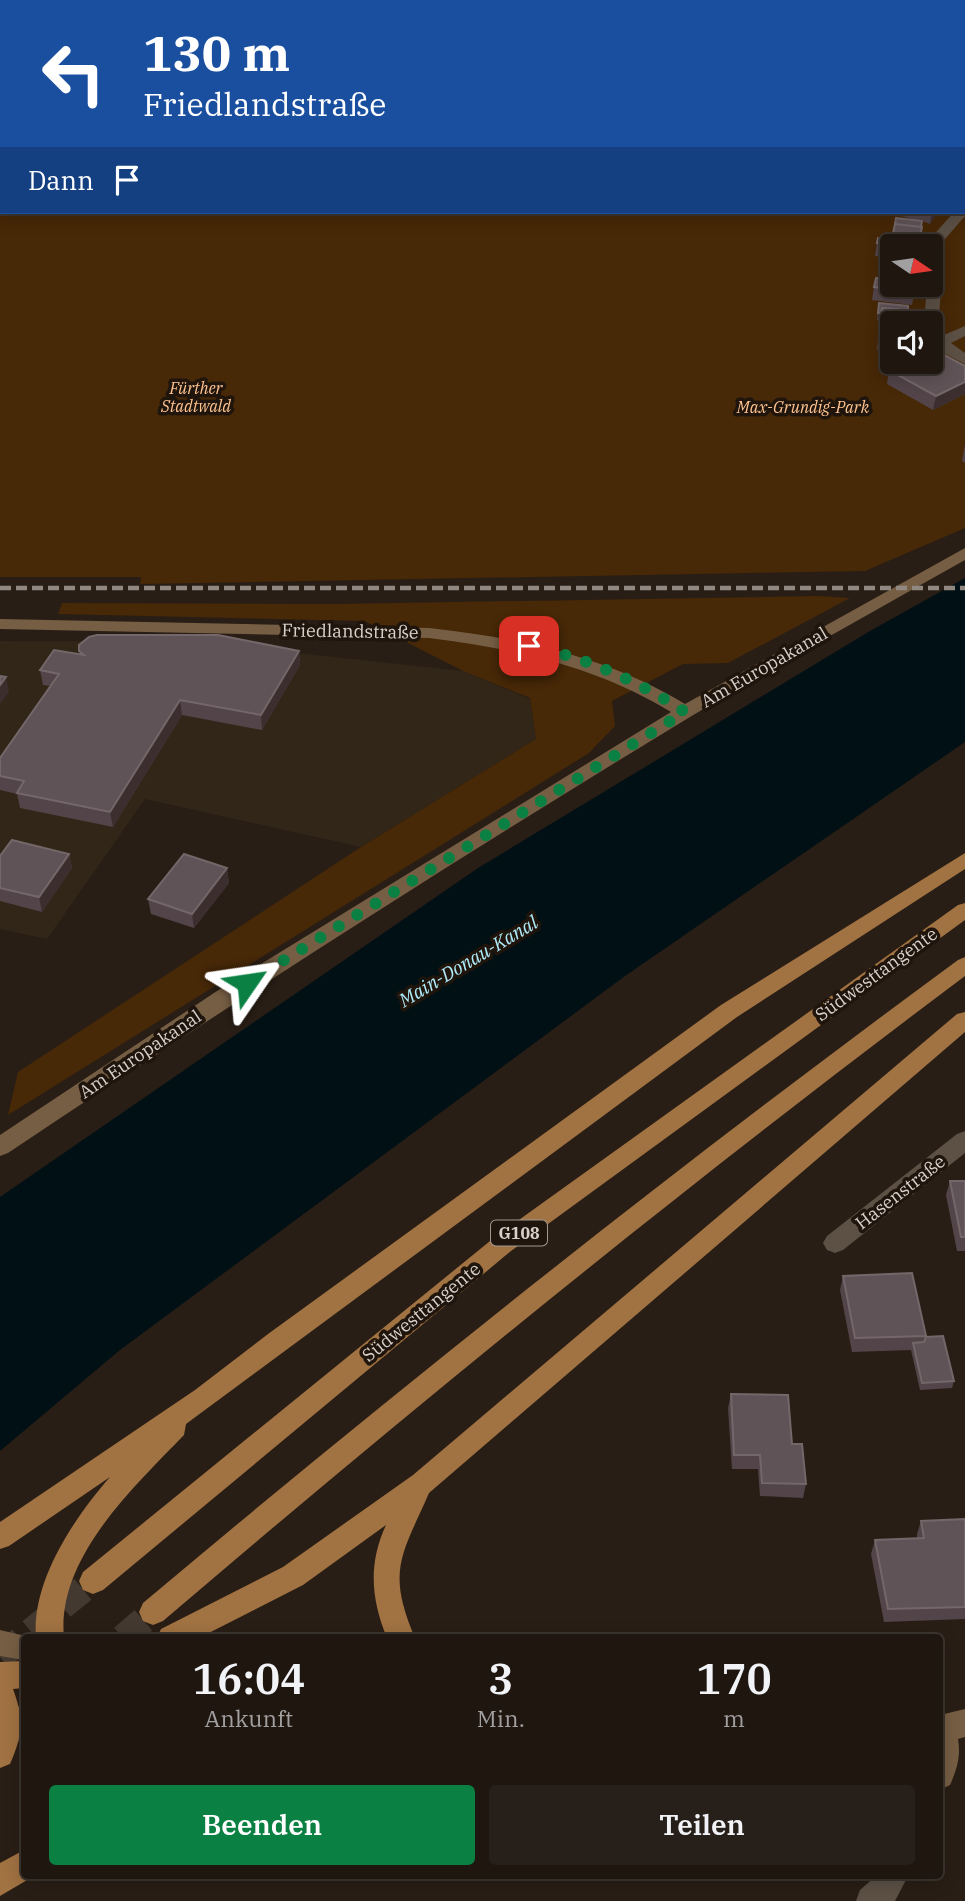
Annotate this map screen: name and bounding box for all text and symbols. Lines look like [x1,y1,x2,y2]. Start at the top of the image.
text: 130 m [143,21,290,84]
icon: left [28,28,119,119]
text: Friedlandstraße [143,83,386,125]
icon: arrive [108,161,146,199]
text: Dann [28,163,94,197]
north arrow [880,234,943,298]
map controls [880,234,943,374]
button: sound [880,311,943,374]
park label: Fürther Stadtwald [160,378,231,416]
park label: Max-Grundig-Park [736,397,870,417]
pin [499,616,559,676]
street label: Friedlandstraße [281,618,419,644]
street label: Am Europakanal [696,621,832,713]
icon: arrive [510,627,548,665]
water label: Main-Donau-Kanal [393,910,542,1012]
street label: Südwesttangente [810,922,942,1026]
position arrow [210,946,284,1020]
street label: Am Europakanal [74,1005,206,1103]
street label: Hasenstraße [850,1150,950,1234]
road number: G108 [491,1220,547,1246]
street label: Südwesttangente [357,1257,485,1367]
text: 16:04 [192,1651,305,1706]
text: 3 [488,1651,513,1706]
text: 170 [696,1651,772,1706]
text: Ankunft [205,1703,293,1733]
text: Min. [477,1703,525,1733]
text: m [723,1703,745,1733]
button: Beenden [49,1785,475,1865]
button: Teilen [489,1785,915,1865]

